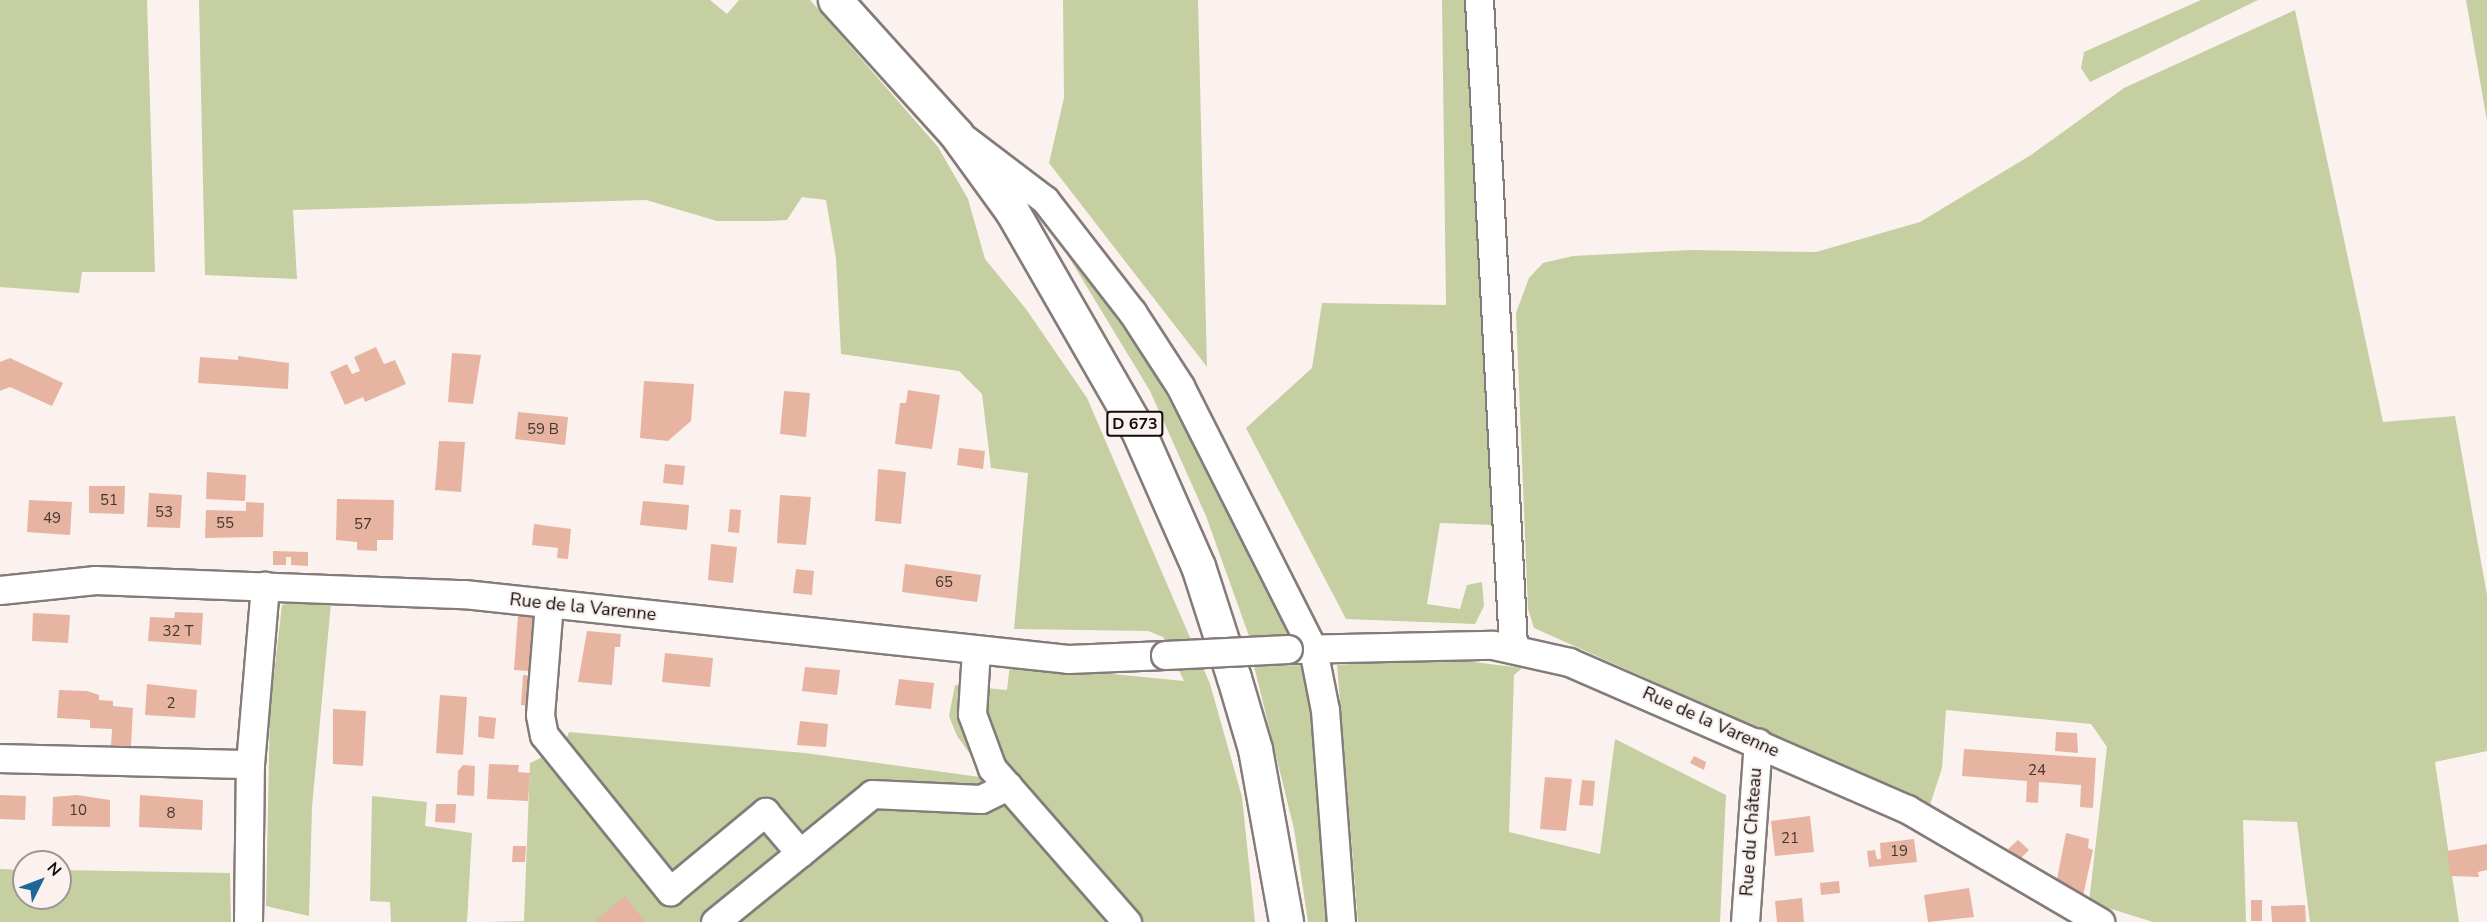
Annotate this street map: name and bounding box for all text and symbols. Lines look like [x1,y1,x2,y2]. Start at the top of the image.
road number: D 673 [1105,411,1165,437]
house number: 59 B [527,421,559,439]
house number: 51 [100,492,118,510]
house number: 53 [155,504,173,522]
house number: 49 [43,510,61,528]
house number: 55 [216,515,234,533]
house number: 57 [354,516,372,534]
house number: 65 [935,574,953,592]
street label: Rue de la Varenne [509,589,657,625]
house number: 32 T [163,623,193,641]
street label: Rue de la Varenne [1639,682,1783,762]
house number: 2 [167,695,175,713]
house number: 24 [2028,762,2046,780]
street label: Rue du Château [1736,767,1766,897]
house number: 10 [69,802,87,820]
house number: 8 [167,805,175,823]
house number: 21 [1781,830,1799,848]
house number: 19 [1890,843,1908,861]
north arrow [12,850,72,910]
text: N [42,857,66,881]

